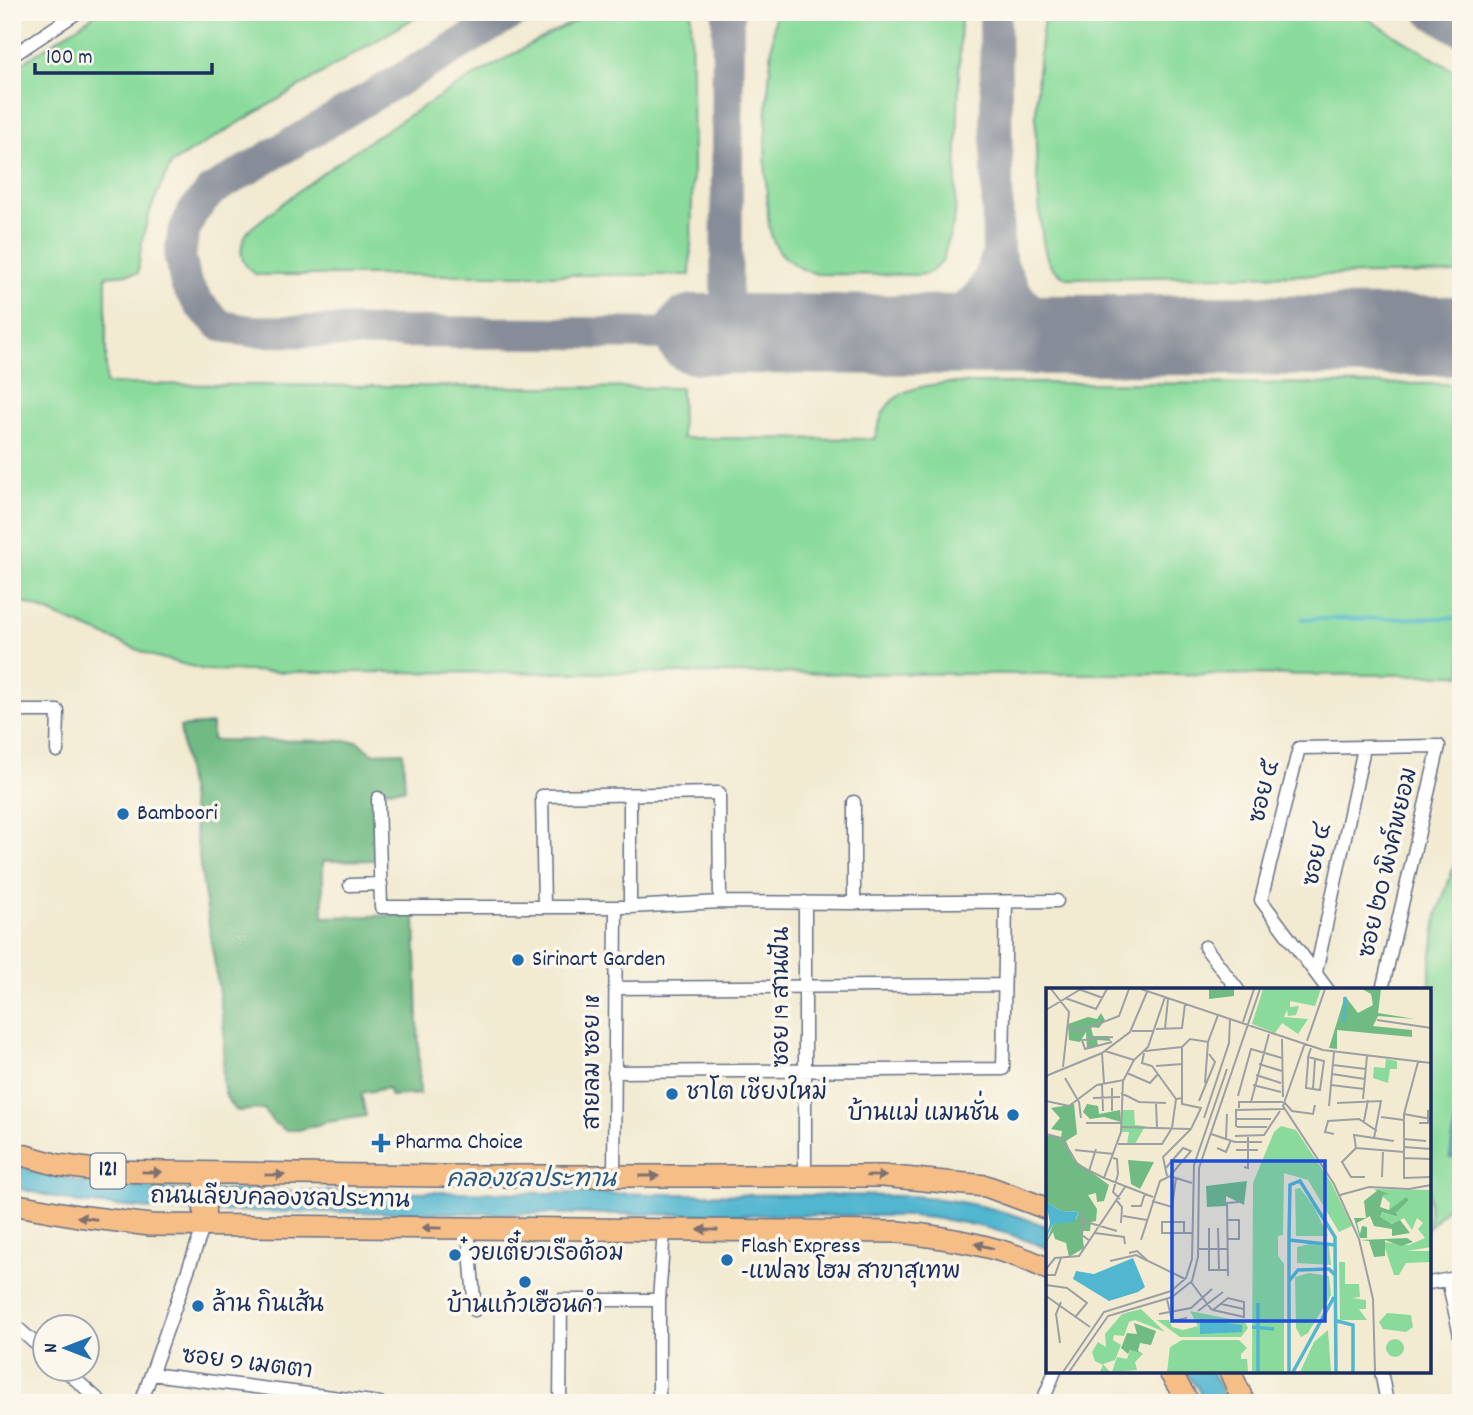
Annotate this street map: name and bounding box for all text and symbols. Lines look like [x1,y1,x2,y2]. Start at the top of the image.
scale bar [35,32,212,76]
text: 100 m [46,44,93,74]
street label: ซอย ๕ [1242,756,1290,827]
street label: ซอย ๒๐ พิงค์พยอม [1349,764,1428,961]
place label: Bamboori [137,798,218,831]
marker: Bamboori [115,806,131,822]
street label: ซอย ๔ [1296,819,1342,889]
street label: ซอย 19 สานฝัน [767,927,800,1067]
place label: Sirinart Garden [532,944,665,977]
marker: Sirinart Garden [510,952,526,968]
inset map [1046,988,1431,1373]
street label: สายลม ซอย 18 [578,994,611,1130]
place label: ชาโต เชียงใหม่ [686,1075,827,1111]
marker: ชาโต เชียงใหม่ [664,1086,680,1102]
place label: บ้านแม่ แมนชั่น [848,1090,999,1132]
marker: บ้านแม่ แมนชั่น [1005,1107,1021,1123]
place label: Pharma Choice [395,1127,523,1160]
marker: Pharma Choice [373,1135,389,1151]
road number: 121 [90,1154,126,1188]
water label: คลองชลประทาน [446,1164,618,1198]
one-way arrow [141,1167,163,1178]
one-way arrow [264,1169,286,1180]
one-way arrow [638,1170,660,1182]
one-way arrow [866,1171,888,1182]
street label: ถนนเลียบคลองชลประทาน [150,1179,410,1219]
one-way arrow [76,1212,98,1223]
one-way arrow [421,1222,443,1234]
one-way arrow [697,1224,719,1236]
place label: ๋วยเตี๋ยวเรือต้อม [460,1230,624,1272]
place label: Flash Express -แฟลช โฮม สาขาสุเทพ [741,1231,961,1290]
one-way arrow [972,1240,994,1251]
marker: ๋วยเตี๋ยวเรือต้อม [447,1247,463,1263]
marker: Flash Express -แฟลช โฮม สาขาสุเทพ [719,1252,735,1268]
marker: บ้านแก้วเฮือนคำ [517,1274,533,1290]
place label: ล้าน กินเส้น [212,1288,324,1323]
place label: บ้านแก้วเฮือนคำ [447,1288,603,1324]
marker: ล้าน กินเส้น [190,1298,206,1314]
north arrow [32,1314,102,1384]
street label: ซอย ๑ เมตตา [180,1341,314,1389]
text: N [39,1343,66,1353]

